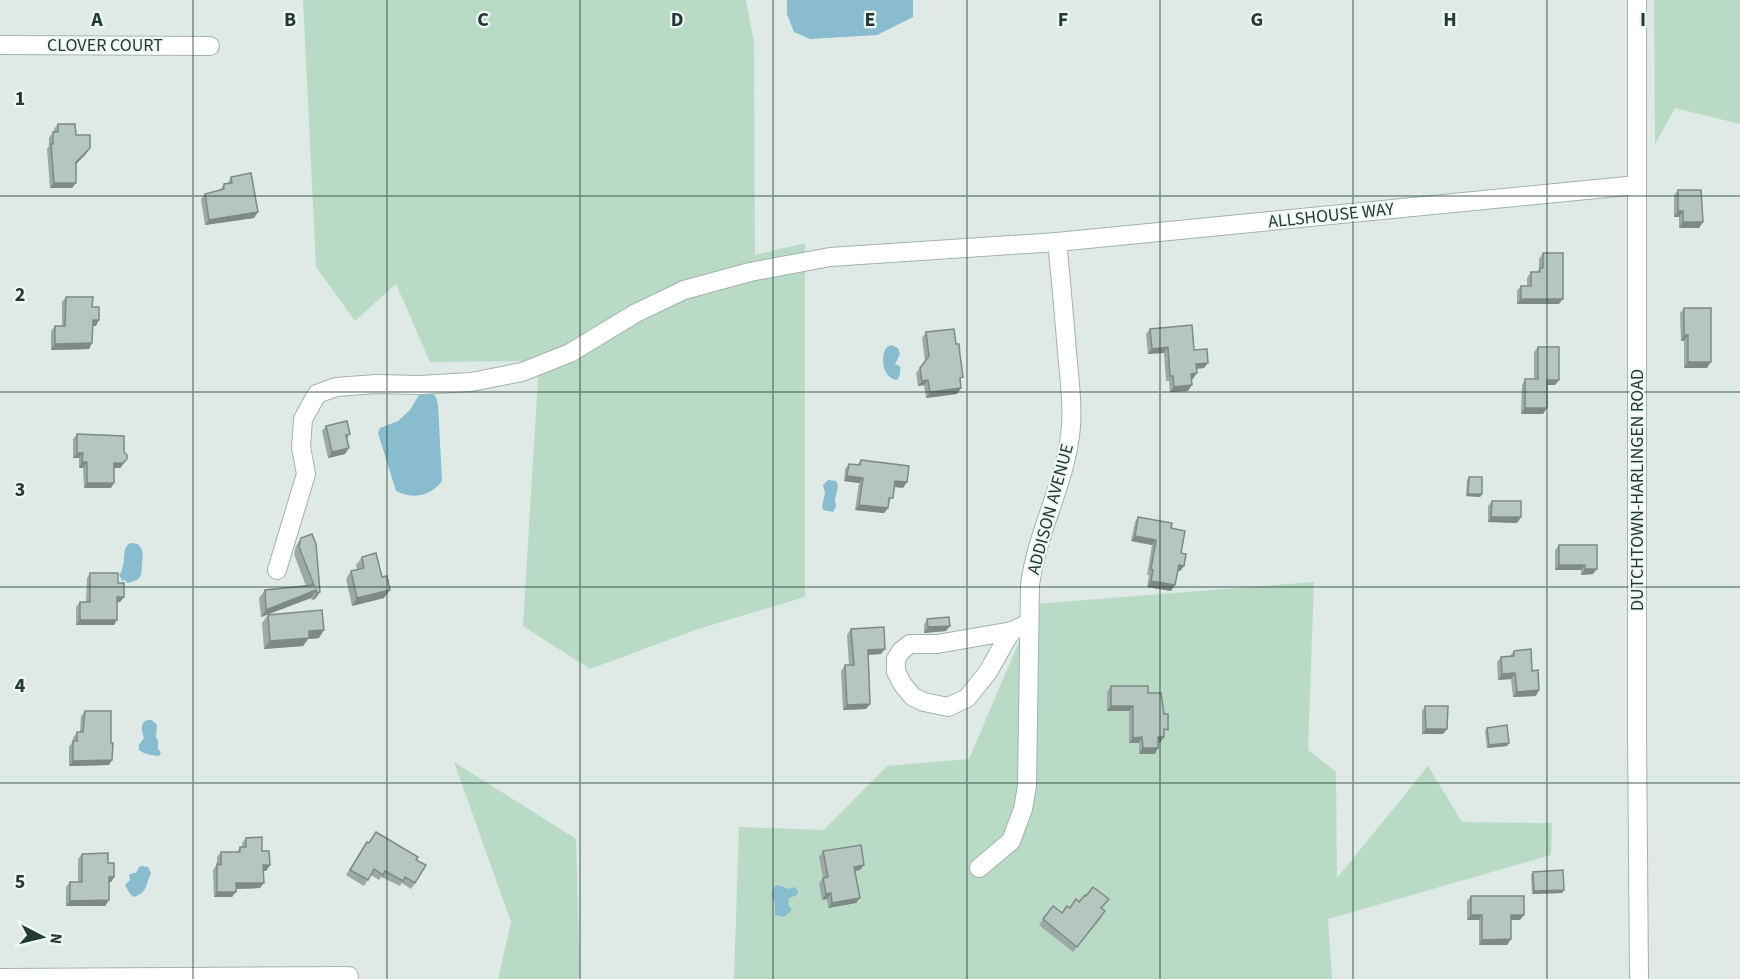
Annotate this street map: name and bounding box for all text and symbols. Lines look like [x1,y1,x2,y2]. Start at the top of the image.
text: A [90,6,103,34]
text: B [284,6,296,34]
text: C [477,6,489,34]
text: D [671,6,683,34]
text: E [865,6,875,34]
text: F [1058,6,1068,34]
text: G [1251,6,1263,34]
text: H [1443,6,1457,34]
text: I [1640,6,1646,34]
street label: CLOVER COURT [47,33,163,58]
text: 1 [15,85,25,113]
street label: ALLSHOUSE WAY [1267,196,1396,235]
text: 2 [15,281,25,309]
street label: DUTCHTOWN-HARLINGEN ROAD [1625,369,1650,611]
street label: ADDISON AVENUE [1021,441,1080,577]
text: 3 [15,476,25,504]
text: 4 [15,672,26,700]
text: 5 [15,868,25,896]
north arrow [12,907,72,967]
text: N [44,932,67,945]

